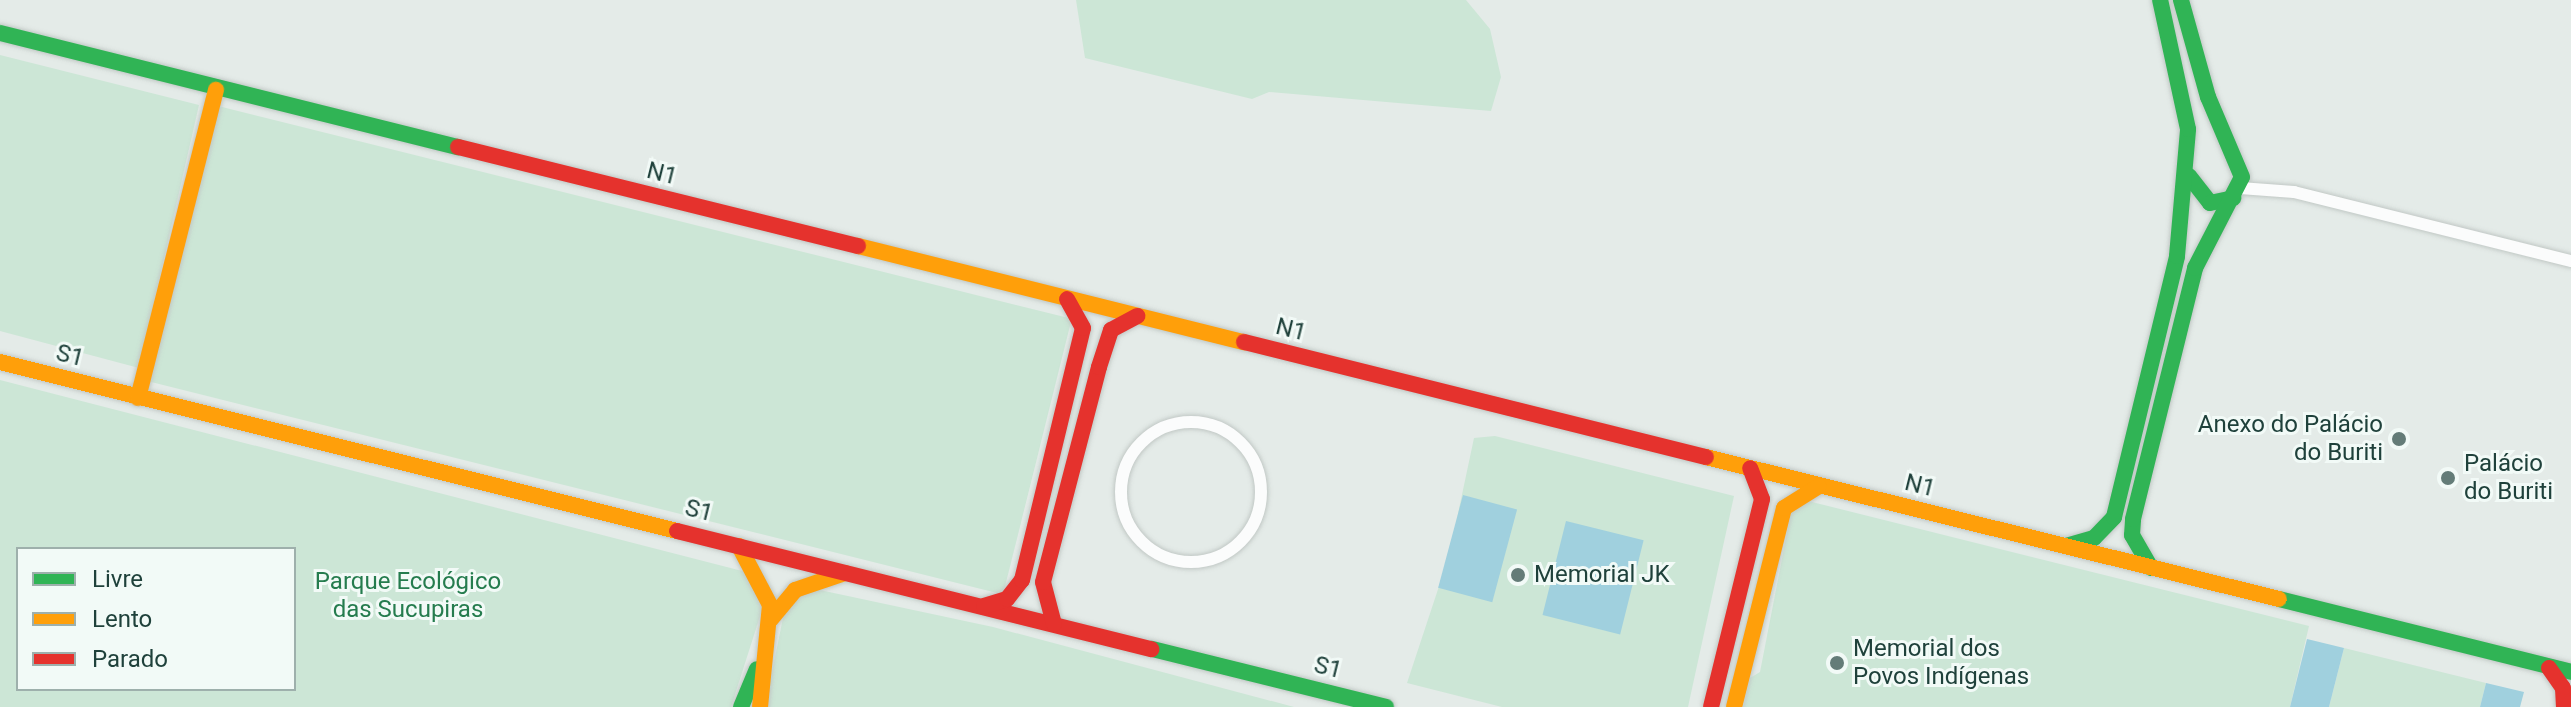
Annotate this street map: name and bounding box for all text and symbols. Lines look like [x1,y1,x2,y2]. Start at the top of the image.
street label: N1 [644,156,680,192]
street label: N1 [1273,312,1309,348]
street label: S1 [53,339,87,373]
place label: Anexo do Palácio do Buriti [2198,411,2383,467]
marker: Anexo do Palácio do Buriti [2390,430,2408,448]
place label: Palácio do Buriti [2464,450,2553,506]
street label: N1 [1902,468,1938,504]
marker: Palácio do Buriti [2439,469,2457,487]
street label: S1 [682,494,716,528]
legend [16,547,296,691]
place label: Memorial JK [1534,561,1670,589]
text: Livre [92,565,143,593]
marker: Memorial JK [1509,566,1527,584]
park label: Parque Ecológico das Sucupiras [315,568,501,624]
text: Lento [92,605,152,633]
place label: Memorial dos Povos Indígenas [1853,635,2029,691]
text: Parado [92,645,168,673]
street label: S1 [1311,651,1345,685]
marker: Memorial dos Povos Indígenas [1828,654,1846,672]

